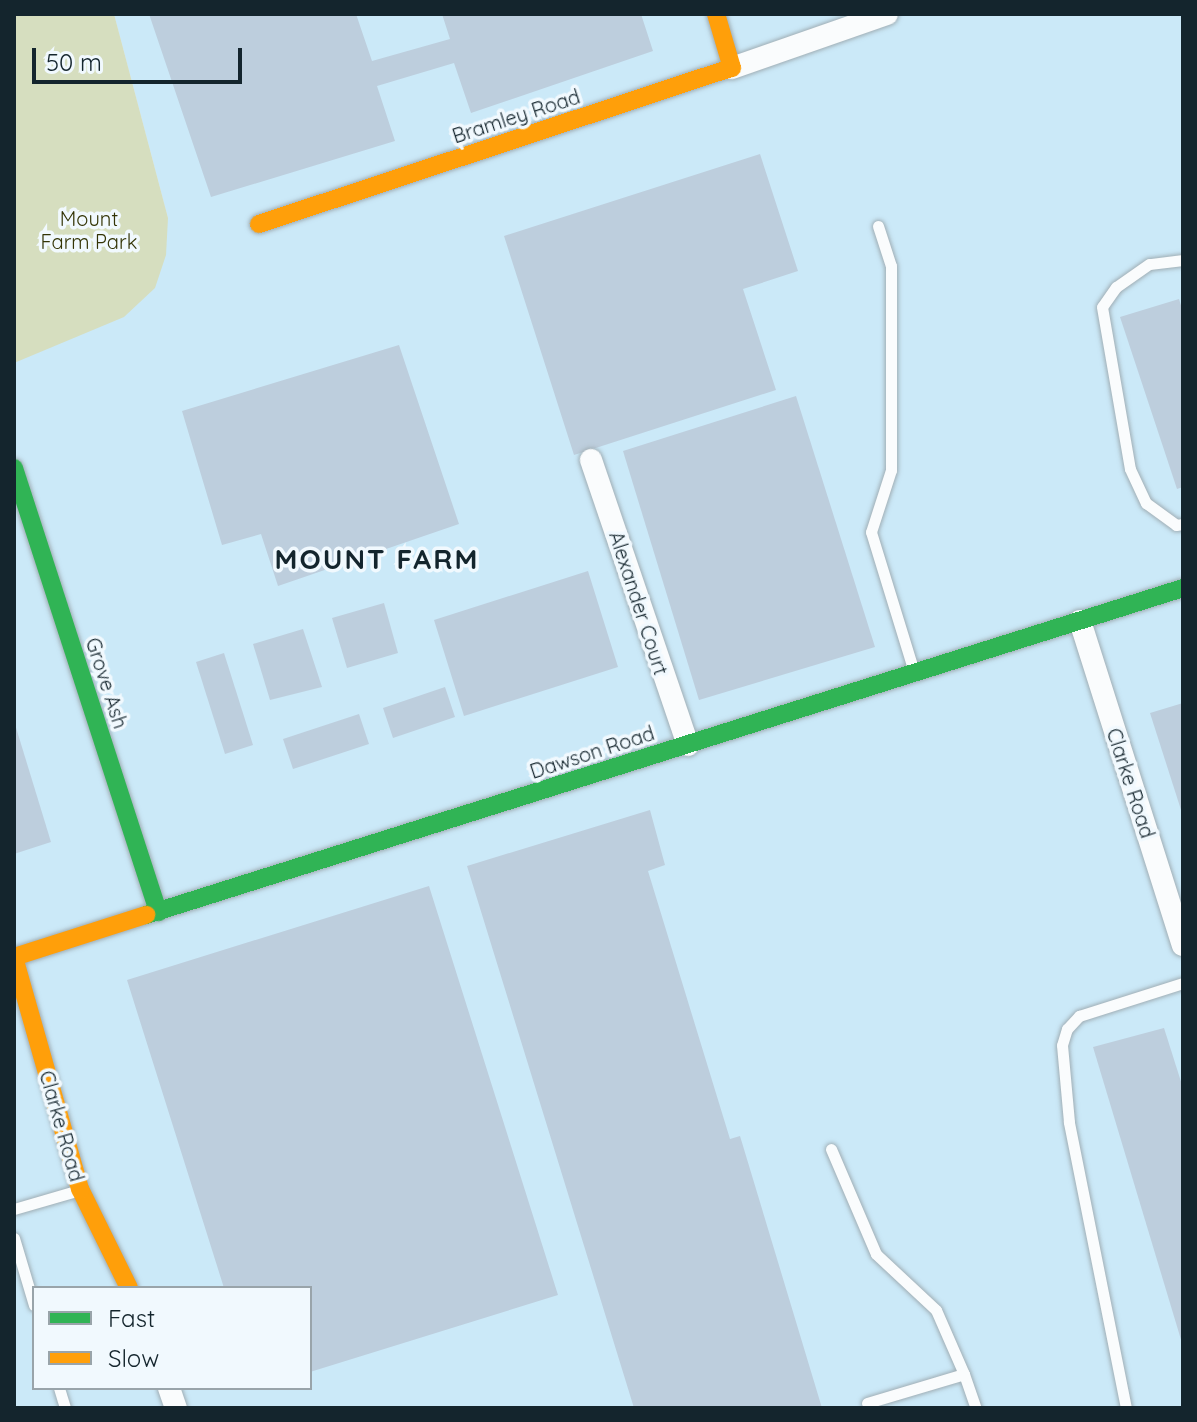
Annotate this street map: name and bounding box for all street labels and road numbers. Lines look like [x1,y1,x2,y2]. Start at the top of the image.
street label: Bramley Road [449,84,583,148]
street label: Alexander Court [604,528,674,678]
street label: Grove Ash [81,635,133,731]
street label: Dawson Road [527,721,657,783]
street label: Clarke Road [1102,725,1160,841]
street label: Clarke Road [35,1068,89,1184]

